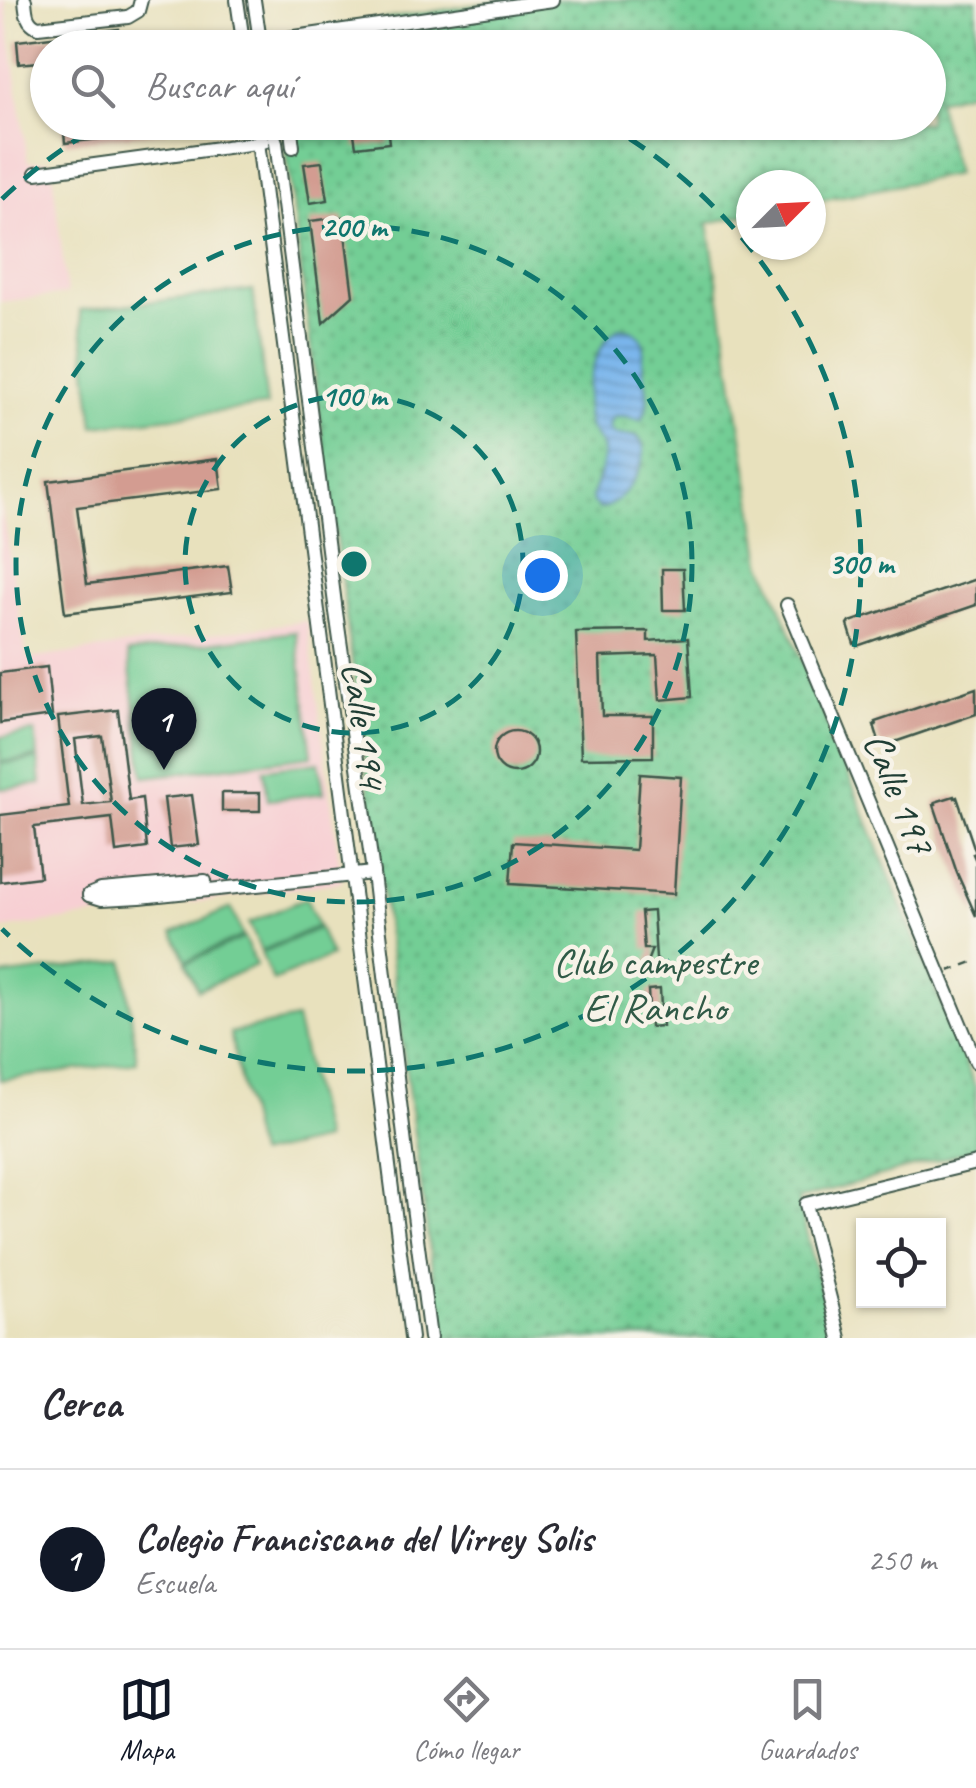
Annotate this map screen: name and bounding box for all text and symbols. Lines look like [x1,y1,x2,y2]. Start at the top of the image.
search box [30,30,946,140]
icon: search [65,58,120,113]
text: Buscar aquí [145,62,294,109]
north arrow [736,170,826,260]
text: 200 m [322,208,389,246]
text: 100 m [322,377,389,415]
text: 300 m [829,545,896,583]
centre of rings [336,546,372,582]
your location [517,550,568,601]
street label: Calle 194 [330,659,398,795]
pin: 1 [132,688,196,770]
street label: Calle 197 [852,725,947,863]
park label: Club campestre El Rancho [553,937,760,1033]
map controls [856,1218,946,1308]
button: locate [856,1218,946,1308]
text: Cerca [40,1377,122,1430]
text: Colegio Franciscano del Virrey Solis [135,1515,593,1562]
text: 1 [65,1539,80,1580]
text: 250 m [867,1539,936,1580]
text: Escuela [135,1562,215,1603]
tab: Mapa [119,1672,174,1767]
tab: Cómo llegar [413,1672,519,1767]
tab: Guardados [758,1672,857,1767]

